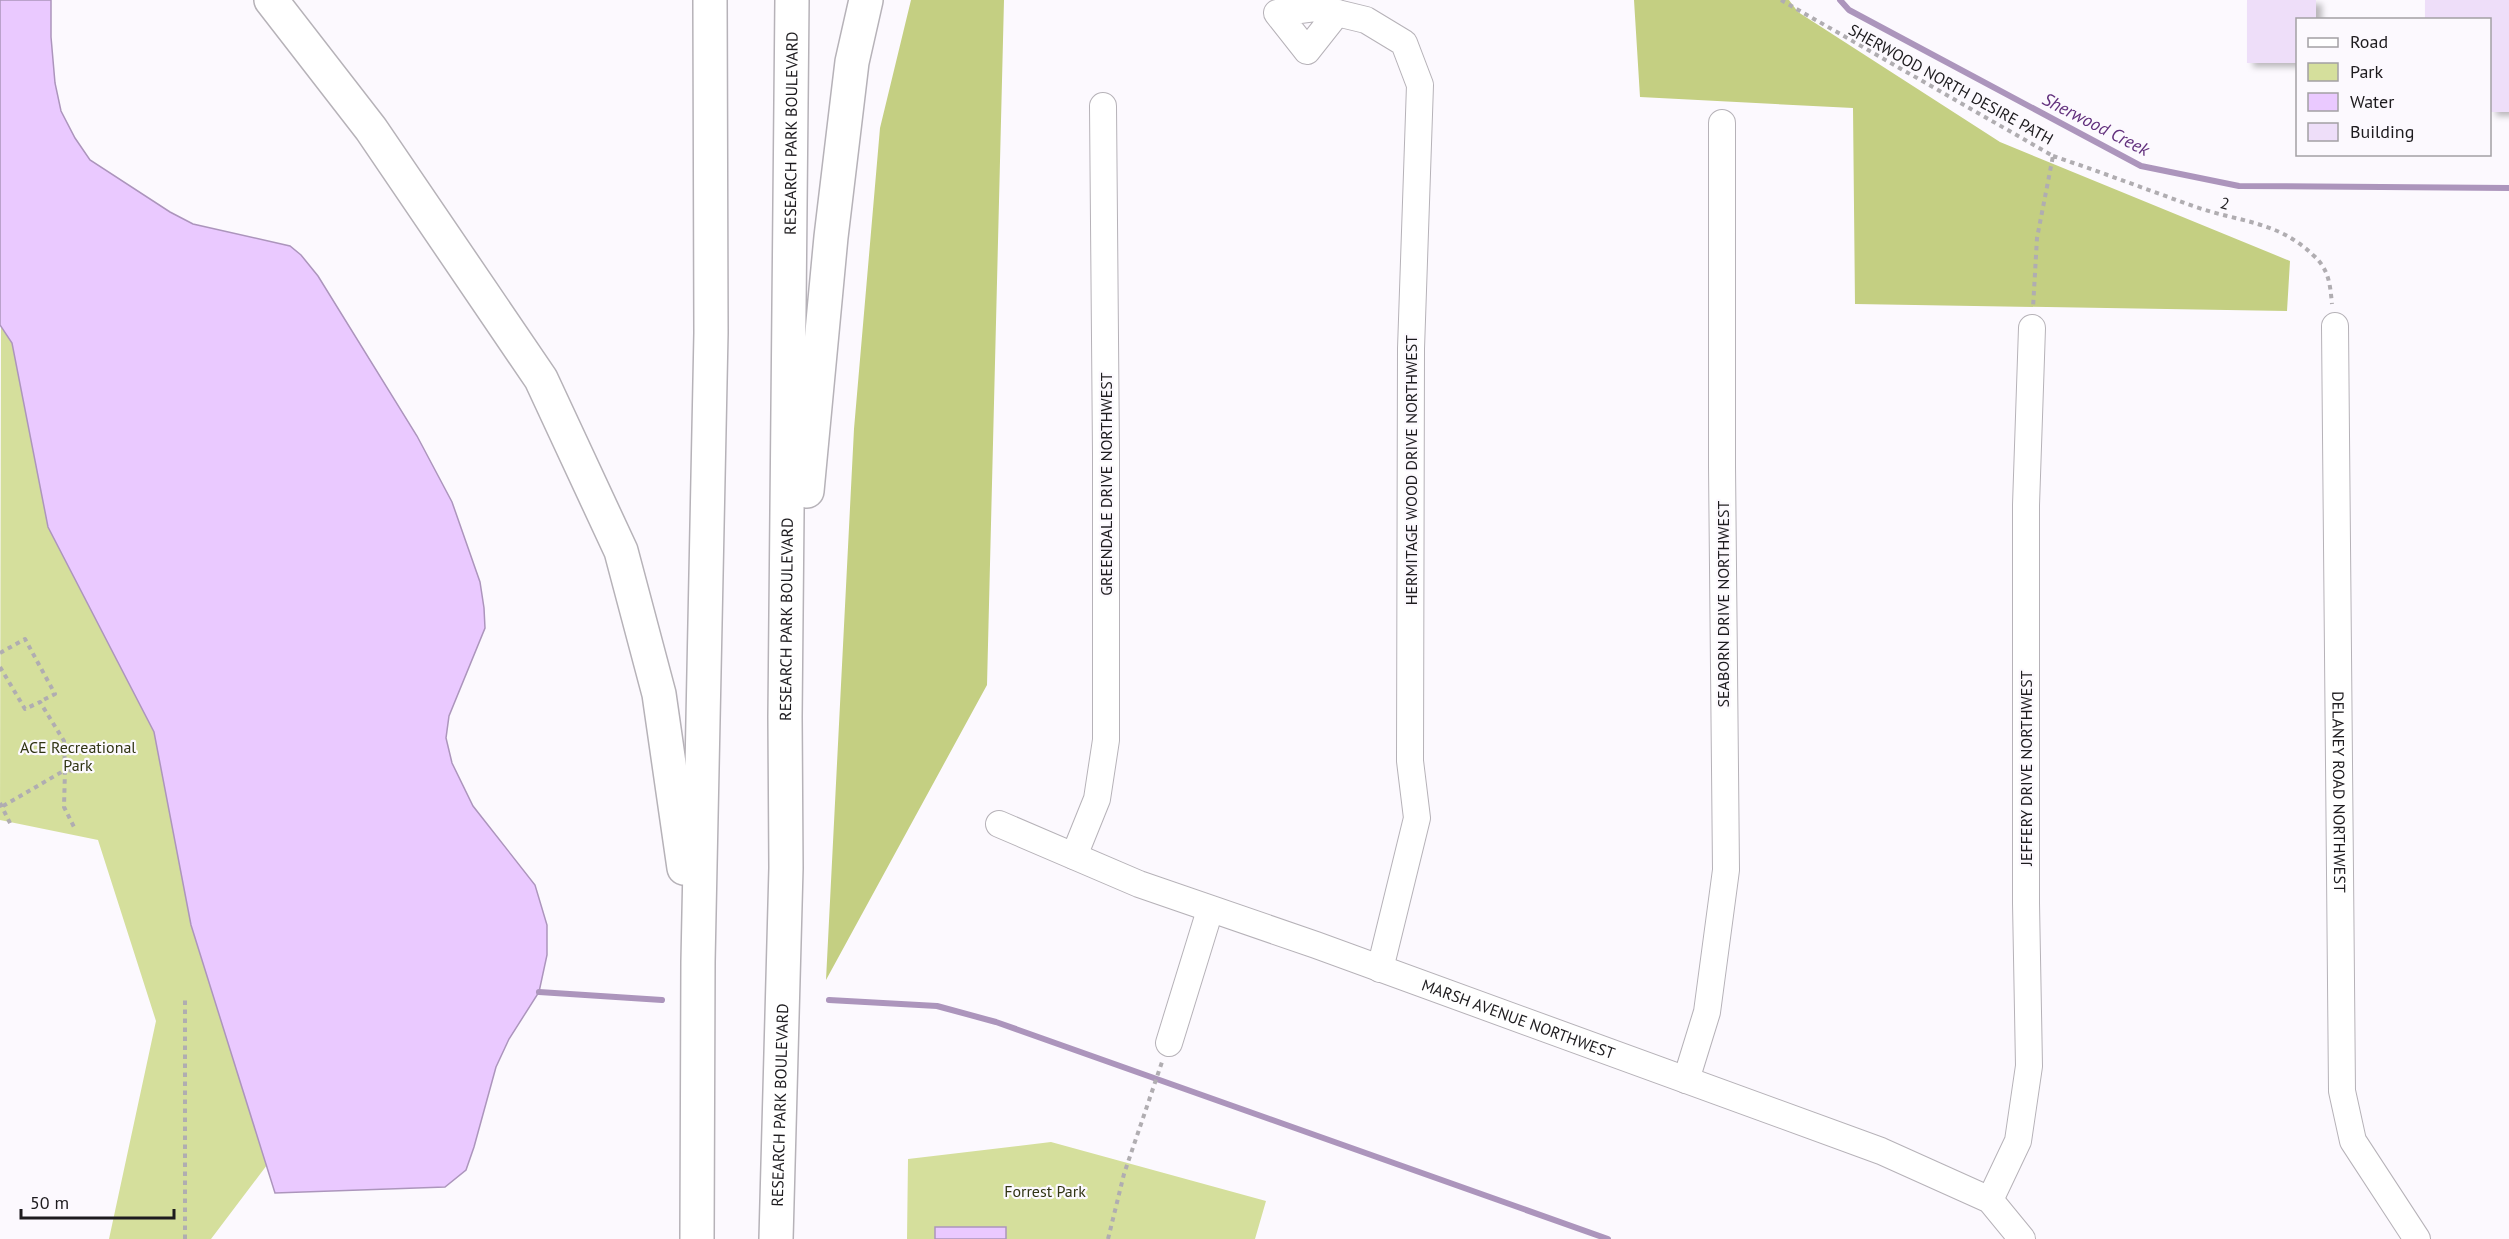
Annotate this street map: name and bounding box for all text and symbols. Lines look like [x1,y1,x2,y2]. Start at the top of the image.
legend [2296,18,2491,156]
street label: SHERWOOD NORTH DESIRE PATH [1845,19,2057,149]
text: Road [2350,30,2388,53]
street label: RESEARCH PARK BOULEVARD [780,31,802,235]
text: Park [2350,60,2383,83]
water label: Sherwood Creek [2039,87,2154,161]
text: Water [2350,90,2394,113]
text: Building [2350,120,2414,143]
street label: 2 [2218,192,2232,214]
street label: HERMITAGE WOOD DRIVE NORTHWEST [1401,335,1421,605]
street label: GREENDALE DRIVE NORTHWEST [1096,372,1116,596]
street label: SEABORN DRIVE NORTHWEST [1713,500,1733,707]
street label: RESEARCH PARK BOULEVARD [775,517,797,721]
street label: JEFFERY DRIVE NORTHWEST [2016,670,2036,867]
street label: DELANEY ROAD NORTHWEST [2328,691,2350,893]
park label: ACE Recreational Park [20,737,136,775]
street label: MARSH AVENUE NORTHWEST [1419,974,1618,1063]
street label: RESEARCH PARK BOULEVARD [767,1003,792,1207]
park label: Forrest Park [1004,1181,1086,1201]
scale bar [21,1182,174,1220]
text: 50 m [30,1191,69,1214]

